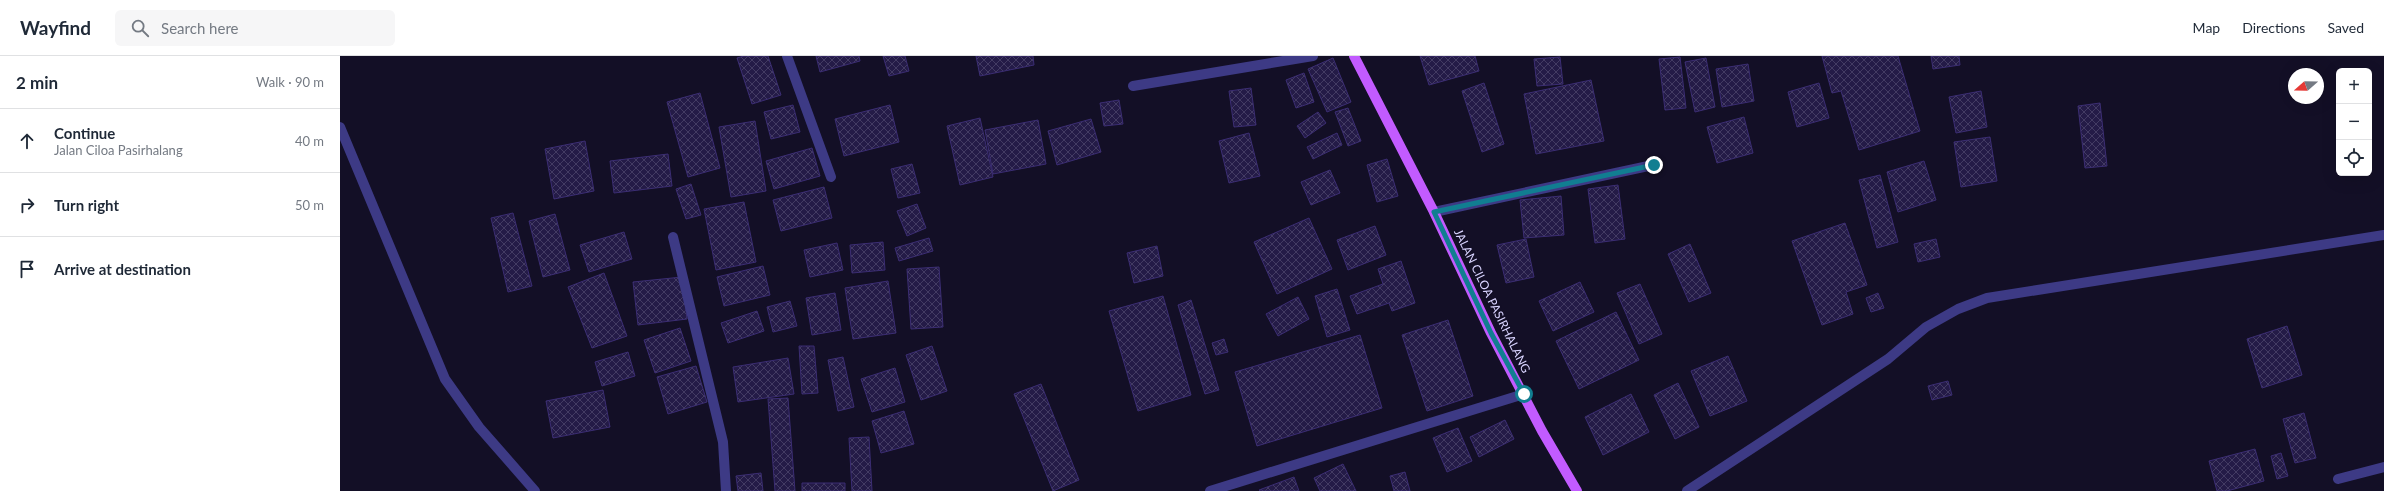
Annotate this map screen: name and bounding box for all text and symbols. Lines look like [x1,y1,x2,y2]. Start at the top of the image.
search box [115,10,395,46]
text: Wayfind [20,16,91,39]
icon: search [129,17,151,39]
text: Search here [161,19,238,37]
text: Map [2193,19,2220,36]
text: Directions [2242,19,2305,36]
text: Saved [2327,19,2364,36]
north arrow [2288,68,2324,104]
map controls [2336,68,2372,176]
button: + [2336,68,2372,104]
text: 2 min [16,72,58,93]
text: Walk · 90 m [256,74,324,90]
button: − [2336,104,2372,140]
text: Continue [54,124,115,142]
icon: ahead [16,130,38,152]
text: 40 m [295,133,324,149]
button: locate [2336,140,2372,176]
text: Jalan Ciloa Pasirhalang [54,142,183,158]
route end [1645,156,1663,174]
icon: right [16,194,38,216]
text: Turn right [54,196,119,214]
text: 50 m [295,197,324,213]
street label: JALAN CILOA PASIRHALANG [1451,226,1534,376]
icon: arrive [16,258,38,280]
text: Arrive at destination [54,260,191,278]
route start [1515,385,1533,403]

